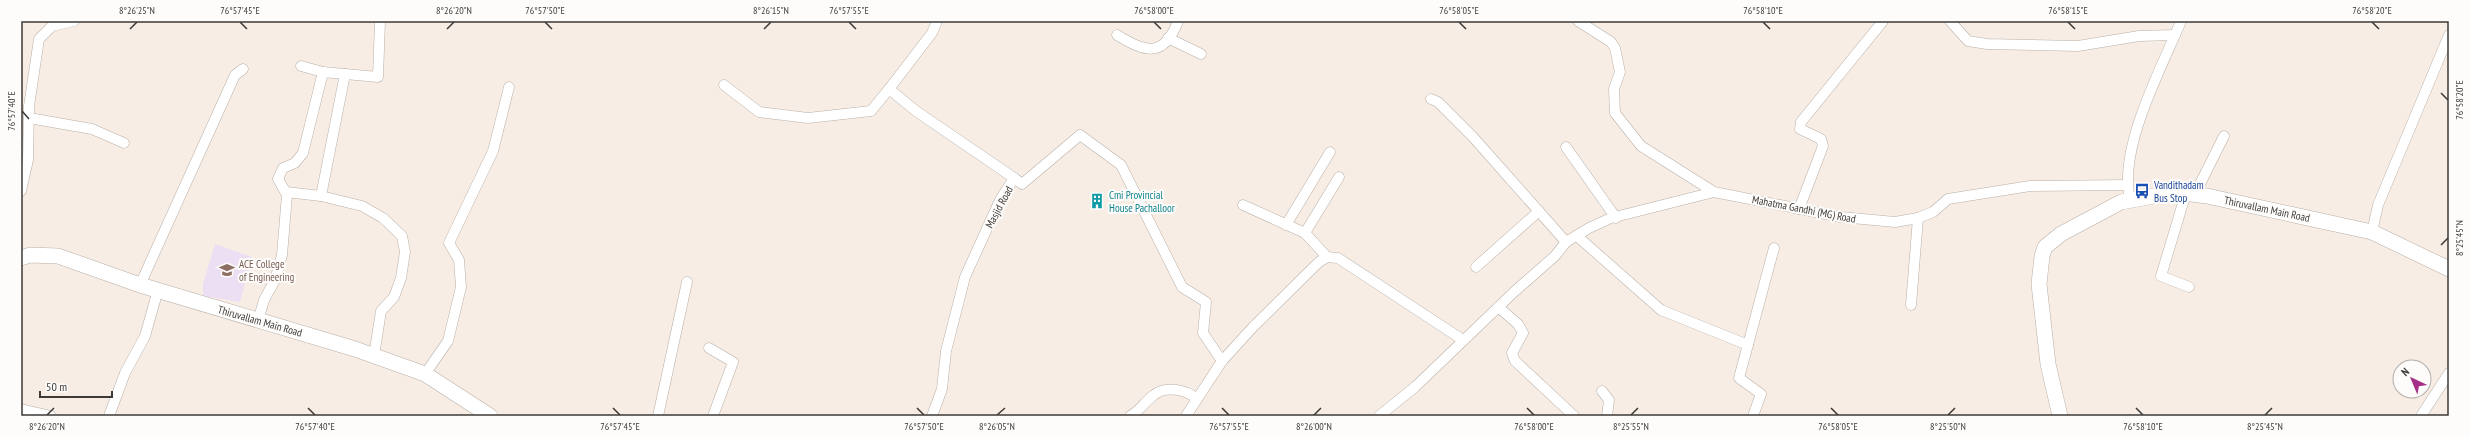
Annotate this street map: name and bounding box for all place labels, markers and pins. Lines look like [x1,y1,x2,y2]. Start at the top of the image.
place label: Vandithadam Bus Stop [2153,178,2204,205]
bus stop icon: Vandithadam Bus Stop [2133,182,2151,200]
place label: Cmi Provincial House Pachalloor [1109,188,1175,215]
building icon: Cmi Provincial House Pachalloor [1088,192,1106,210]
place label: ACE College of Engineering [239,257,295,284]
school or university icon: ACE College of Engineering [218,261,236,279]

